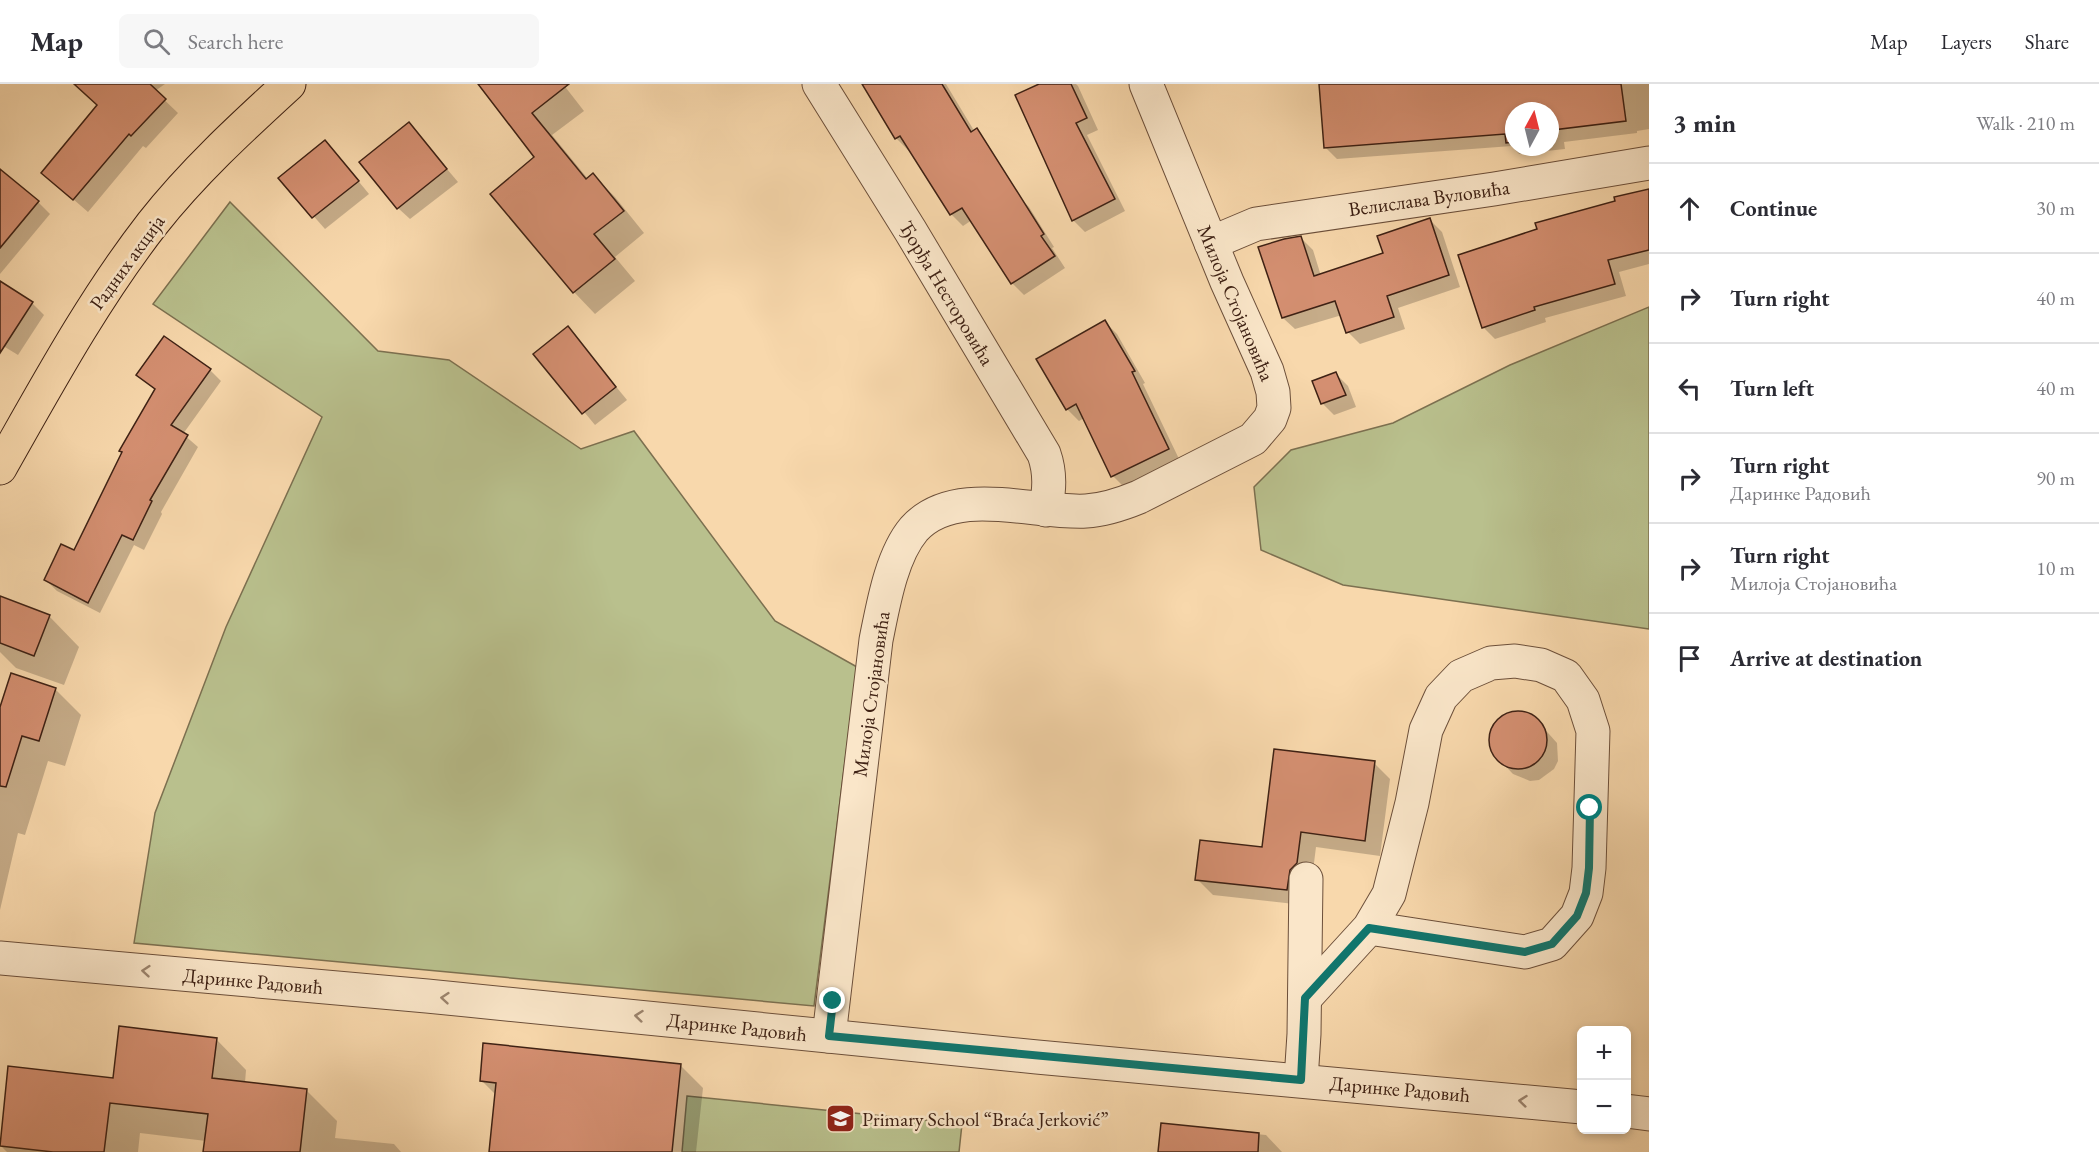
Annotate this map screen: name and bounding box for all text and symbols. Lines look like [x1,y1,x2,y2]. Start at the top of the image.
search box [119,14,539,68]
text: Map [30,23,83,59]
icon: search [140,25,173,58]
text: Search here [188,27,283,56]
text: Map [1870,28,1908,55]
text: Layers [1941,28,1992,55]
text: Share [2025,28,2069,55]
north arrow [1505,102,1559,156]
text: 3 min [1673,106,1736,140]
text: Walk · 210 m [1976,110,2075,136]
street label: Велислава Вуловића [1347,174,1511,222]
icon: ahead [1673,192,1706,225]
text: Continue [1730,194,1817,223]
text: 30 m [2036,195,2075,221]
street label: Радних акција [84,209,170,315]
street label: Ђорђа Несторовића [894,216,1000,370]
street label: Милоја Стојановића [1191,221,1281,385]
icon: right [1673,282,1706,315]
text: Turn right [1730,284,1829,313]
text: 40 m [2036,285,2075,311]
icon: left [1673,372,1706,405]
text: Turn left [1730,374,1814,403]
text: 40 m [2036,375,2075,401]
text: Turn right [1730,451,1829,480]
icon: right [1673,462,1706,495]
text: 90 m [2036,465,2075,491]
text: Даринке Радовић [1730,480,1871,506]
text: Turn right [1730,541,1829,570]
icon: right [1673,552,1706,585]
text: 10 m [2036,555,2075,581]
text: Милоја Стојановића [1730,570,1897,596]
street label: Милоја Стојановића [846,609,896,779]
icon: arrive [1673,642,1706,675]
text: Arrive at destination [1730,644,1922,673]
route start [1576,794,1602,820]
street label: Даринке Радовић [182,962,324,1000]
one-way arrow [142,965,151,978]
route end [819,987,845,1013]
one-way arrow [441,992,450,1005]
street label: Даринке Радовић [666,1007,808,1047]
one-way arrow [635,1011,644,1023]
map controls [1577,1026,1631,1134]
button: + [1577,1026,1631,1080]
street label: Даринке Радовић [1329,1070,1471,1108]
button: − [1577,1080,1631,1134]
one-way arrow [1519,1095,1528,1108]
school or university icon: Primary School “Braća Jerković” [825,1103,857,1135]
place label: Primary School “Braća Jerković” [862,1106,1109,1132]

